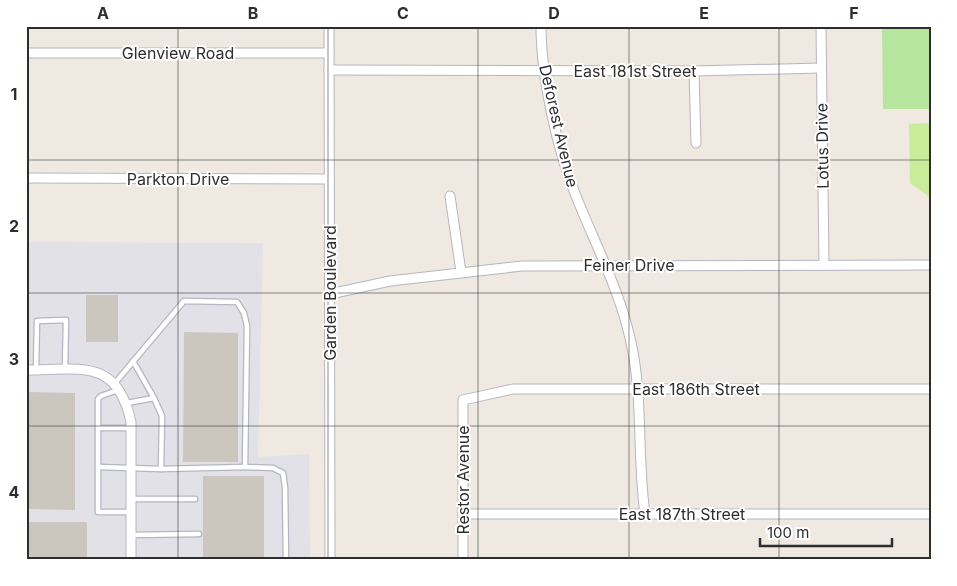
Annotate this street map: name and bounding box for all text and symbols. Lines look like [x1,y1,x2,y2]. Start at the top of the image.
text: A [97,3,109,23]
text: B [248,3,258,23]
text: C [397,3,409,23]
text: D [548,3,560,23]
text: E [699,3,709,23]
text: F [849,3,859,23]
street label: Glenview Road [122,43,234,63]
street label: East 181st Street [573,61,697,81]
street label: Deforest Avenue [535,63,583,189]
text: 1 [11,84,17,104]
street label: Lotus Drive [811,103,833,189]
street label: Parkton Drive [127,169,229,189]
text: 2 [9,216,19,236]
street label: Garden Boulevard [320,225,340,361]
street label: Feiner Drive [583,255,675,275]
text: 3 [9,349,19,369]
street label: East 186th Street [632,379,760,399]
street label: Restor Avenue [453,425,473,535]
text: 4 [9,482,20,502]
street label: East 187th Street [619,504,745,524]
scale bar [760,516,892,548]
text: 100 m [767,523,809,542]

